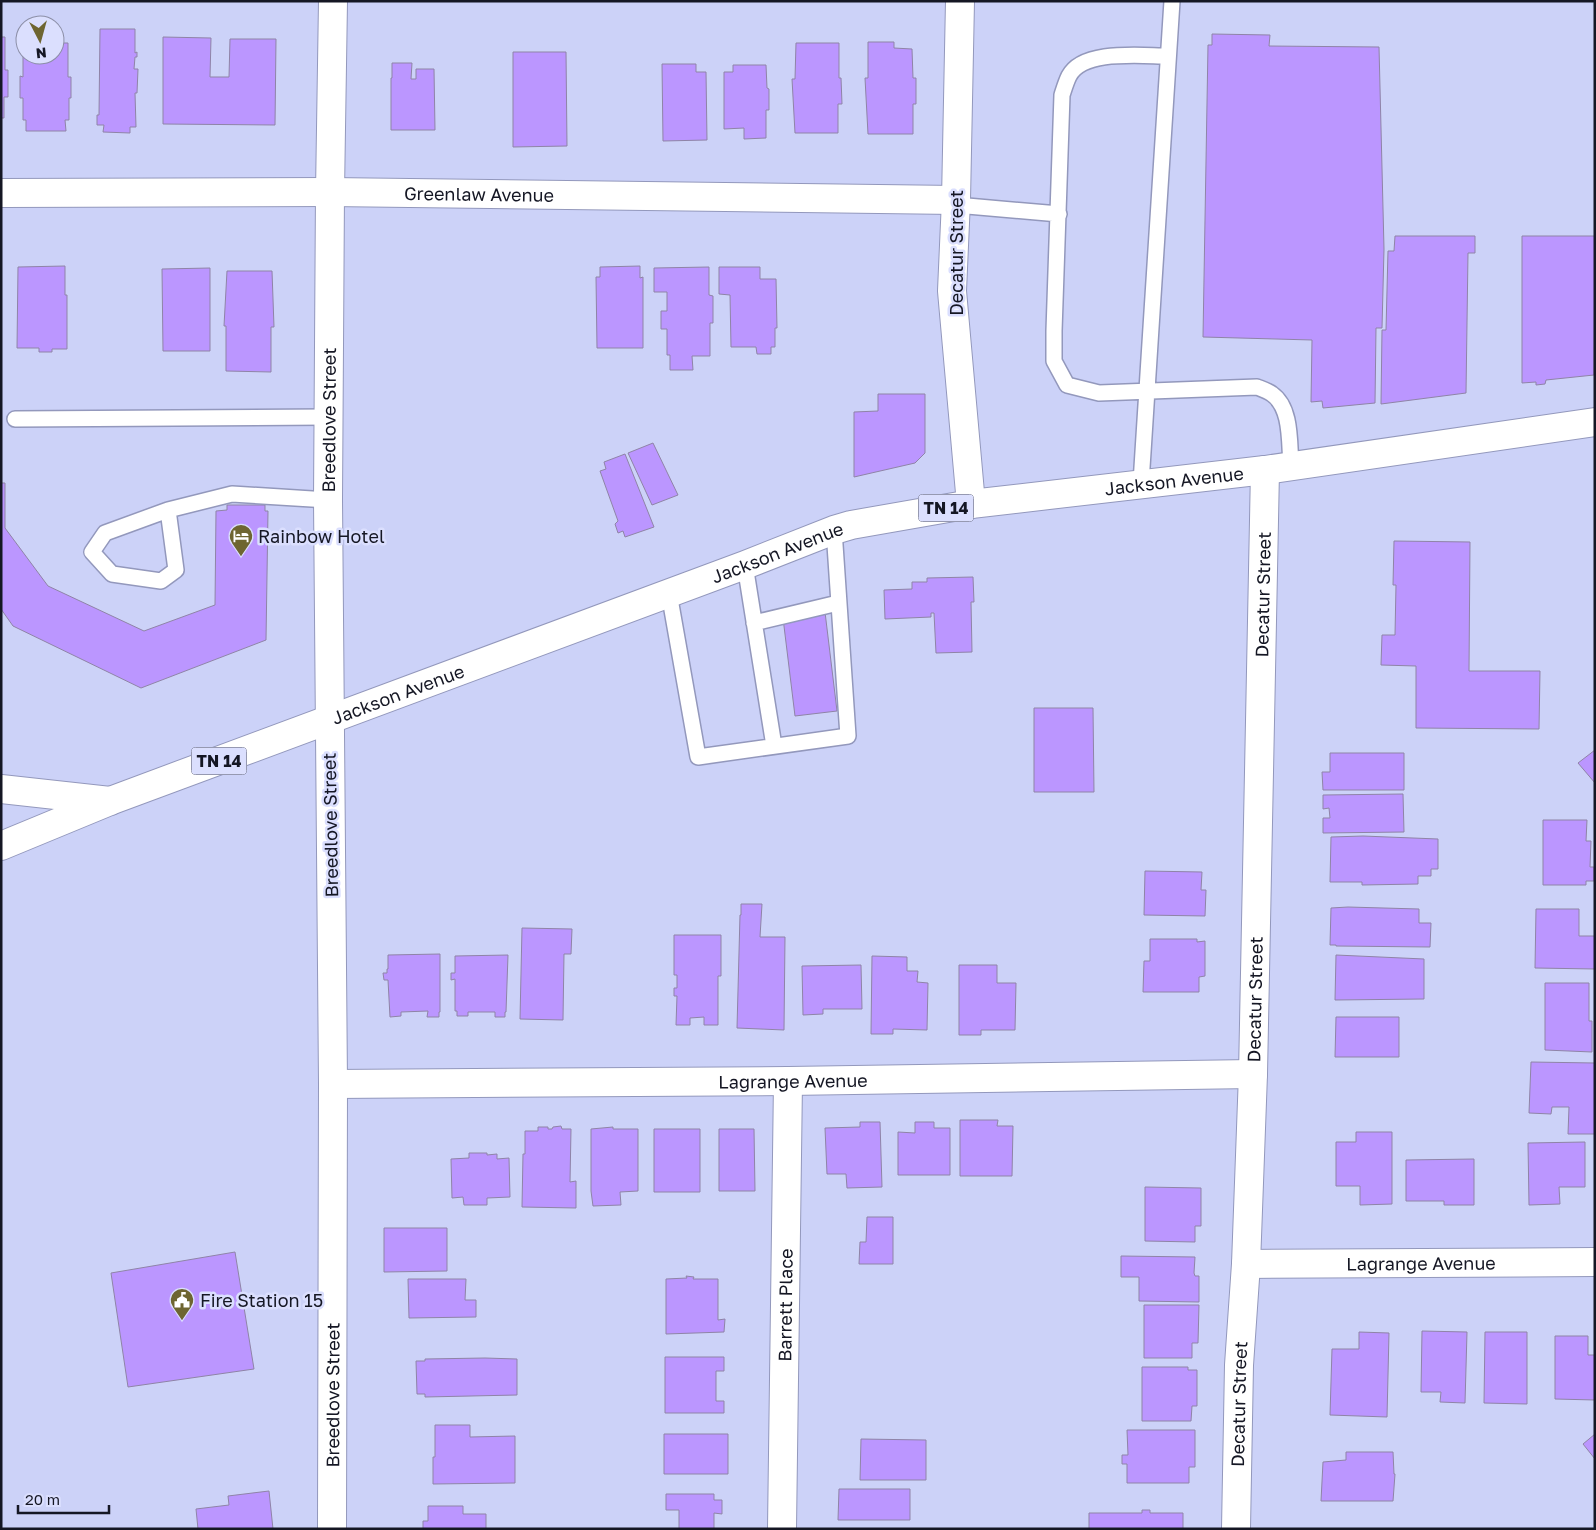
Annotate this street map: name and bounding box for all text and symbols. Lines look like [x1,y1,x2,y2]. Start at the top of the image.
north arrow [15,15,65,65]
text: N [35,44,48,62]
street label: Greenlaw Avenue [404,182,554,206]
street label: Decatur Street [945,190,967,316]
street label: Breedlove Street [317,347,340,493]
street label: Jackson Avenue [1103,462,1245,499]
road number: TN 14 [918,494,974,522]
street label: Jackson Avenue [708,517,846,588]
hotel icon: Rainbow Hotel [228,523,254,557]
place label: Rainbow Hotel [258,525,385,547]
street label: Decatur Street [1250,531,1275,658]
street label: Jackson Avenue [329,659,467,729]
road number: TN 14 [192,748,246,774]
street label: Breedlove Street [318,752,342,898]
street label: Decatur Street [1242,936,1267,1063]
street label: Lagrange Avenue [718,1069,868,1092]
street label: Barrett Place [773,1248,797,1362]
street label: Lagrange Avenue [1346,1252,1496,1274]
public building icon: Fire Station 15 [169,1287,195,1321]
place label: Fire Station 15 [200,1289,323,1311]
street label: Breedlove Street [321,1322,343,1468]
street label: Decatur Street [1226,1340,1252,1467]
scale bar [18,1482,109,1514]
text: 20 m [25,1490,60,1508]

